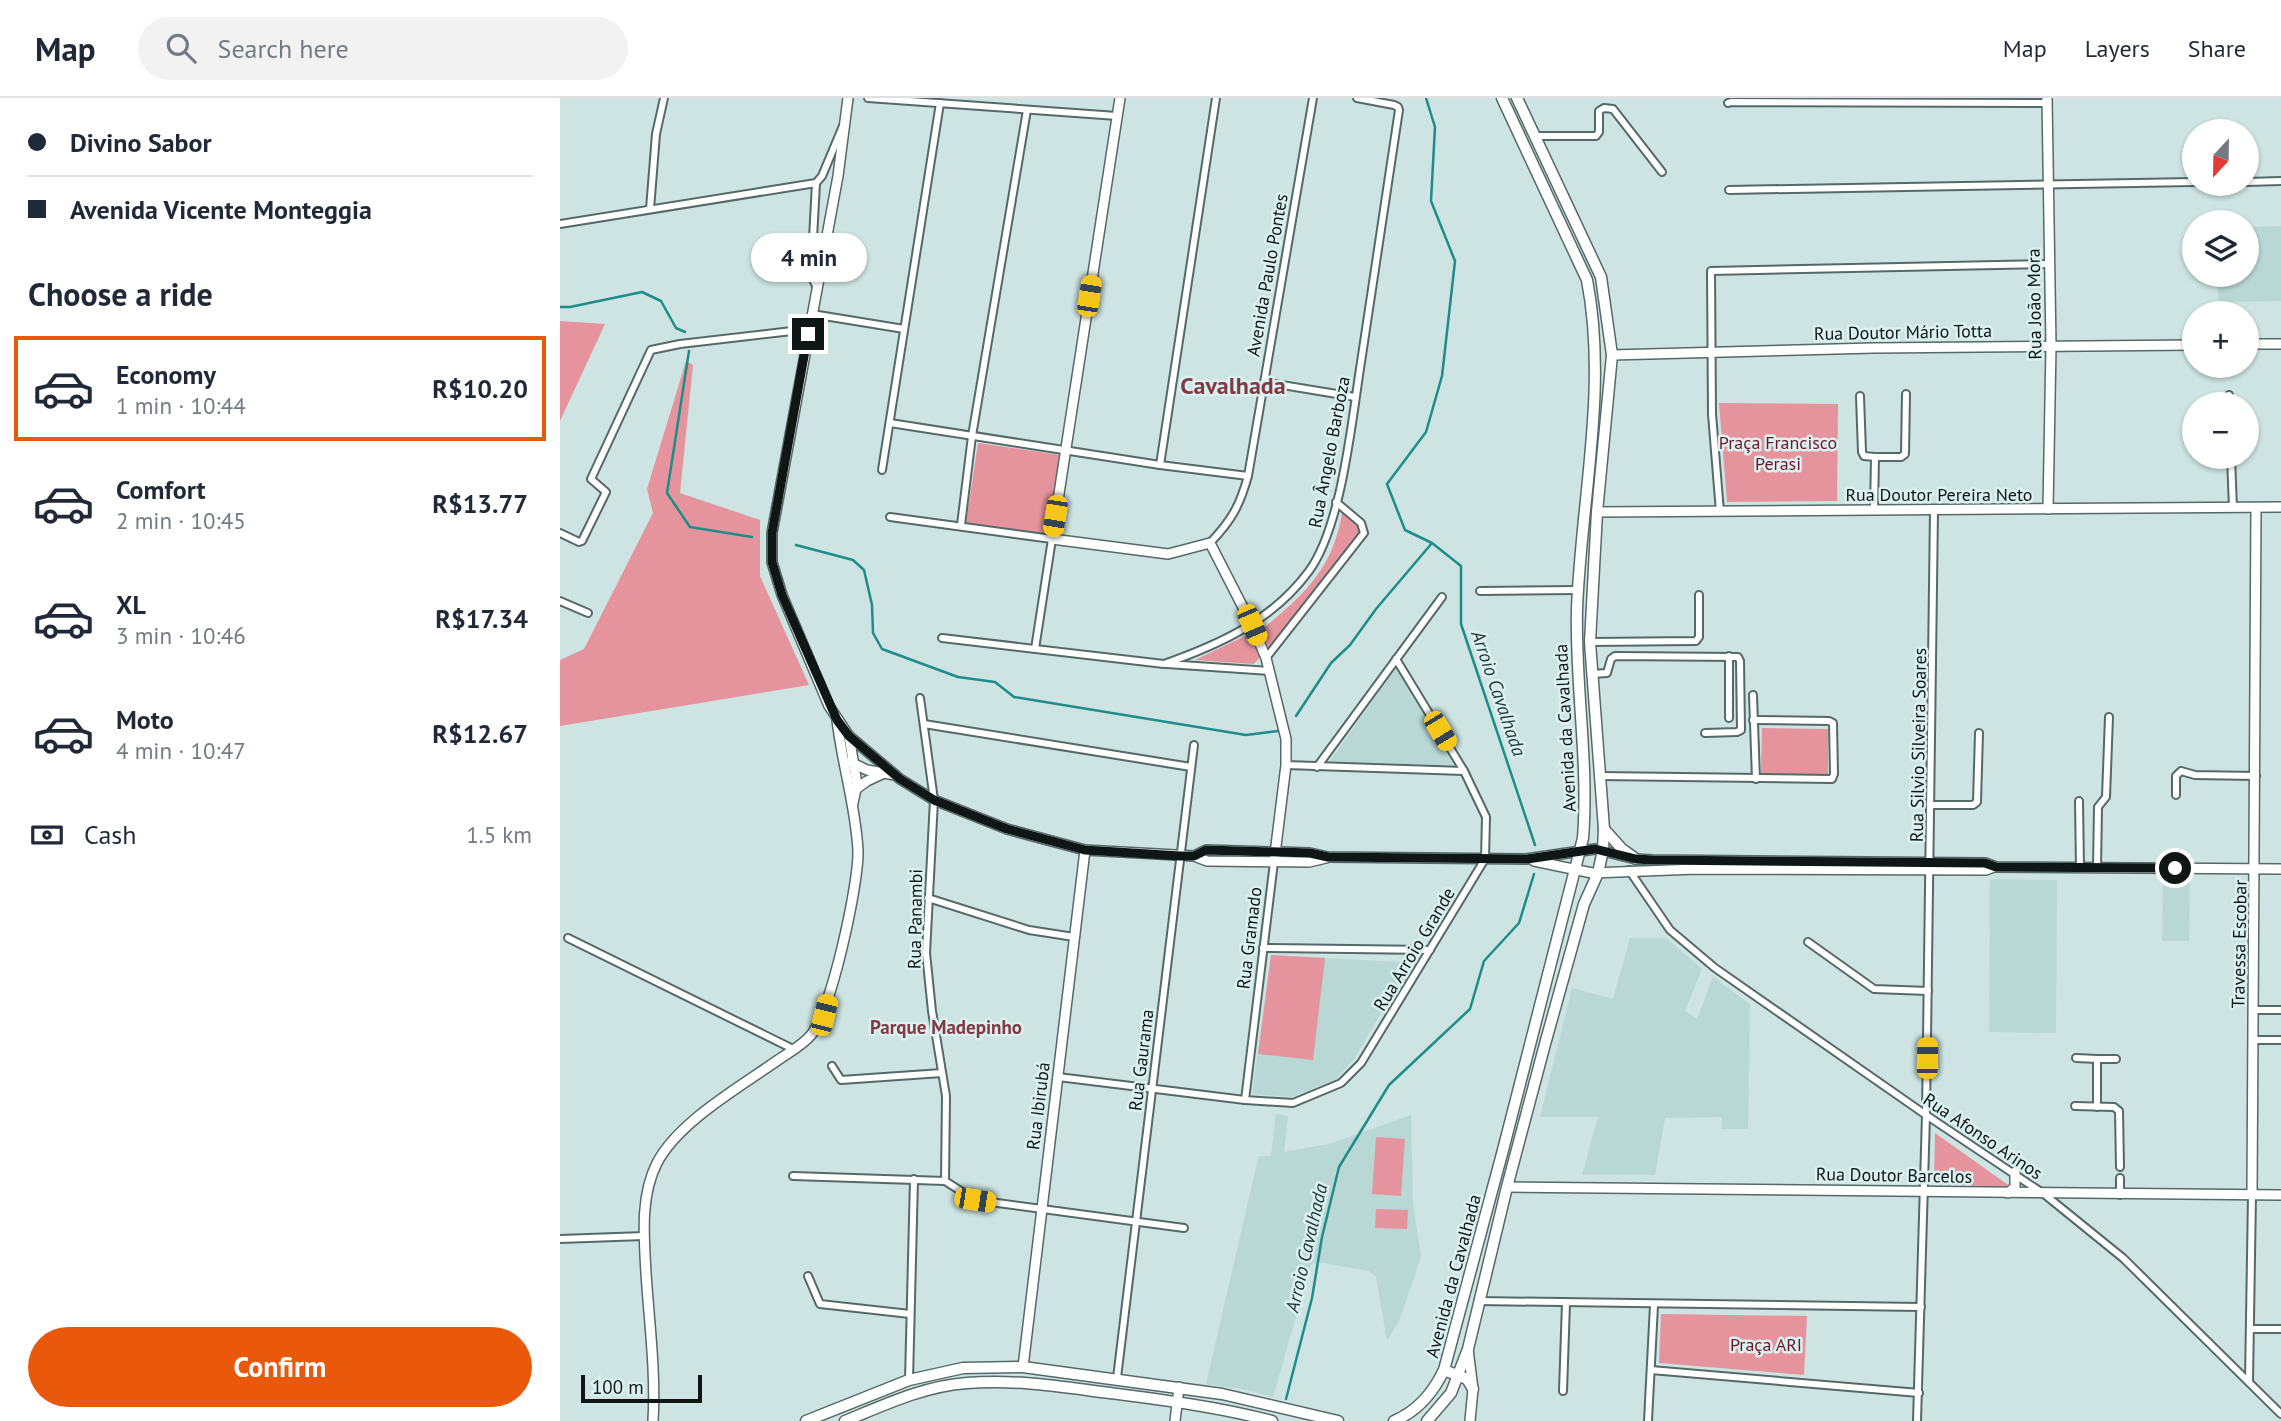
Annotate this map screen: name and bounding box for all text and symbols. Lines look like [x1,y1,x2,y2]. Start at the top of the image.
search box [138,17,628,80]
text: Map [35,27,96,70]
icon: search [162,29,200,67]
text: Search here [218,32,349,65]
text: Map [2003,33,2047,64]
text: Layers [2085,33,2150,64]
text: Share [2188,33,2246,64]
north arrow [2182,119,2259,196]
map controls [2182,119,2259,469]
text: Divino Sabor [70,126,212,159]
street label: Avenida Paulo Pontes [1241,192,1293,358]
text: Avenida Vicente Monteggia [70,193,372,226]
button: layers [2182,210,2259,287]
callout: 4 min [750,232,866,282]
text: 4 min [781,243,837,272]
street label: Rua João Mora [2022,248,2046,360]
text: Choose a ride [28,273,213,315]
car [1076,274,1103,318]
button: + [2182,301,2259,378]
route end [792,318,824,350]
street label: Rua Doutor Mário Totta [1814,319,1992,345]
icon: car [32,357,95,420]
text: Economy [116,358,216,391]
district label: Cavalhada [1180,370,1286,401]
text: R$10.20 [432,372,528,405]
street label: Rua Ângelo Barboza [1303,374,1355,530]
text: 1 min · 10:44 [116,391,246,420]
button: − [2182,392,2259,469]
park label: Praça Francisco Perasi [1719,431,1837,475]
icon: car [32,472,95,535]
text: Comfort [116,473,206,506]
street label: Rua Doutor Pereira Neto [1846,483,2032,506]
text: R$13.77 [432,487,528,520]
car [1042,494,1069,538]
text: 2 min · 10:45 [116,506,246,535]
icon: car [32,587,95,650]
text: XL [116,588,146,621]
text: R$17.34 [435,602,528,635]
car [1235,602,1270,648]
text: 3 min · 10:46 [116,621,246,650]
water label: Arroio Cavalhada [1466,626,1532,760]
street label: Avenida da Cavalhada [1549,643,1581,813]
street label: Rua Silvio Silveira Soares [1905,648,1931,842]
icon: car [32,702,95,765]
text: Moto [116,703,174,736]
car [1421,708,1460,754]
text: R$12.67 [432,717,528,750]
text: 4 min · 10:47 [116,736,246,765]
icon: cash [28,816,66,854]
text: Cash [84,818,136,851]
text: 1.5 km [466,820,532,849]
route start [2159,852,2191,884]
street label: Rua Panambi [903,869,927,969]
street label: Travessa Escobar [2226,879,2252,1009]
street label: Rua Arroio Grande [1368,883,1460,1015]
street label: Rua Gramado [1231,886,1267,990]
car [809,992,840,1038]
street label: Rua Gaurama [1123,1008,1159,1112]
district label: Parque Madepinho [870,1015,1022,1039]
car [1917,1037,1938,1079]
street label: Rua Ibirubá [1021,1061,1055,1151]
street label: Rua Afonso Arinos [1919,1088,2047,1184]
street label: Rua Doutor Barcelos [1816,1162,1972,1188]
water label: Arroio Cavalhada [1279,1181,1333,1316]
car [953,1186,998,1214]
street label: Avenida da Cavalhada [1420,1192,1486,1360]
button: Confirm [28,1327,532,1407]
park label: Praça ARI [1730,1333,1802,1356]
scale bar [581,1372,702,1404]
text: 100 m [592,1375,644,1399]

